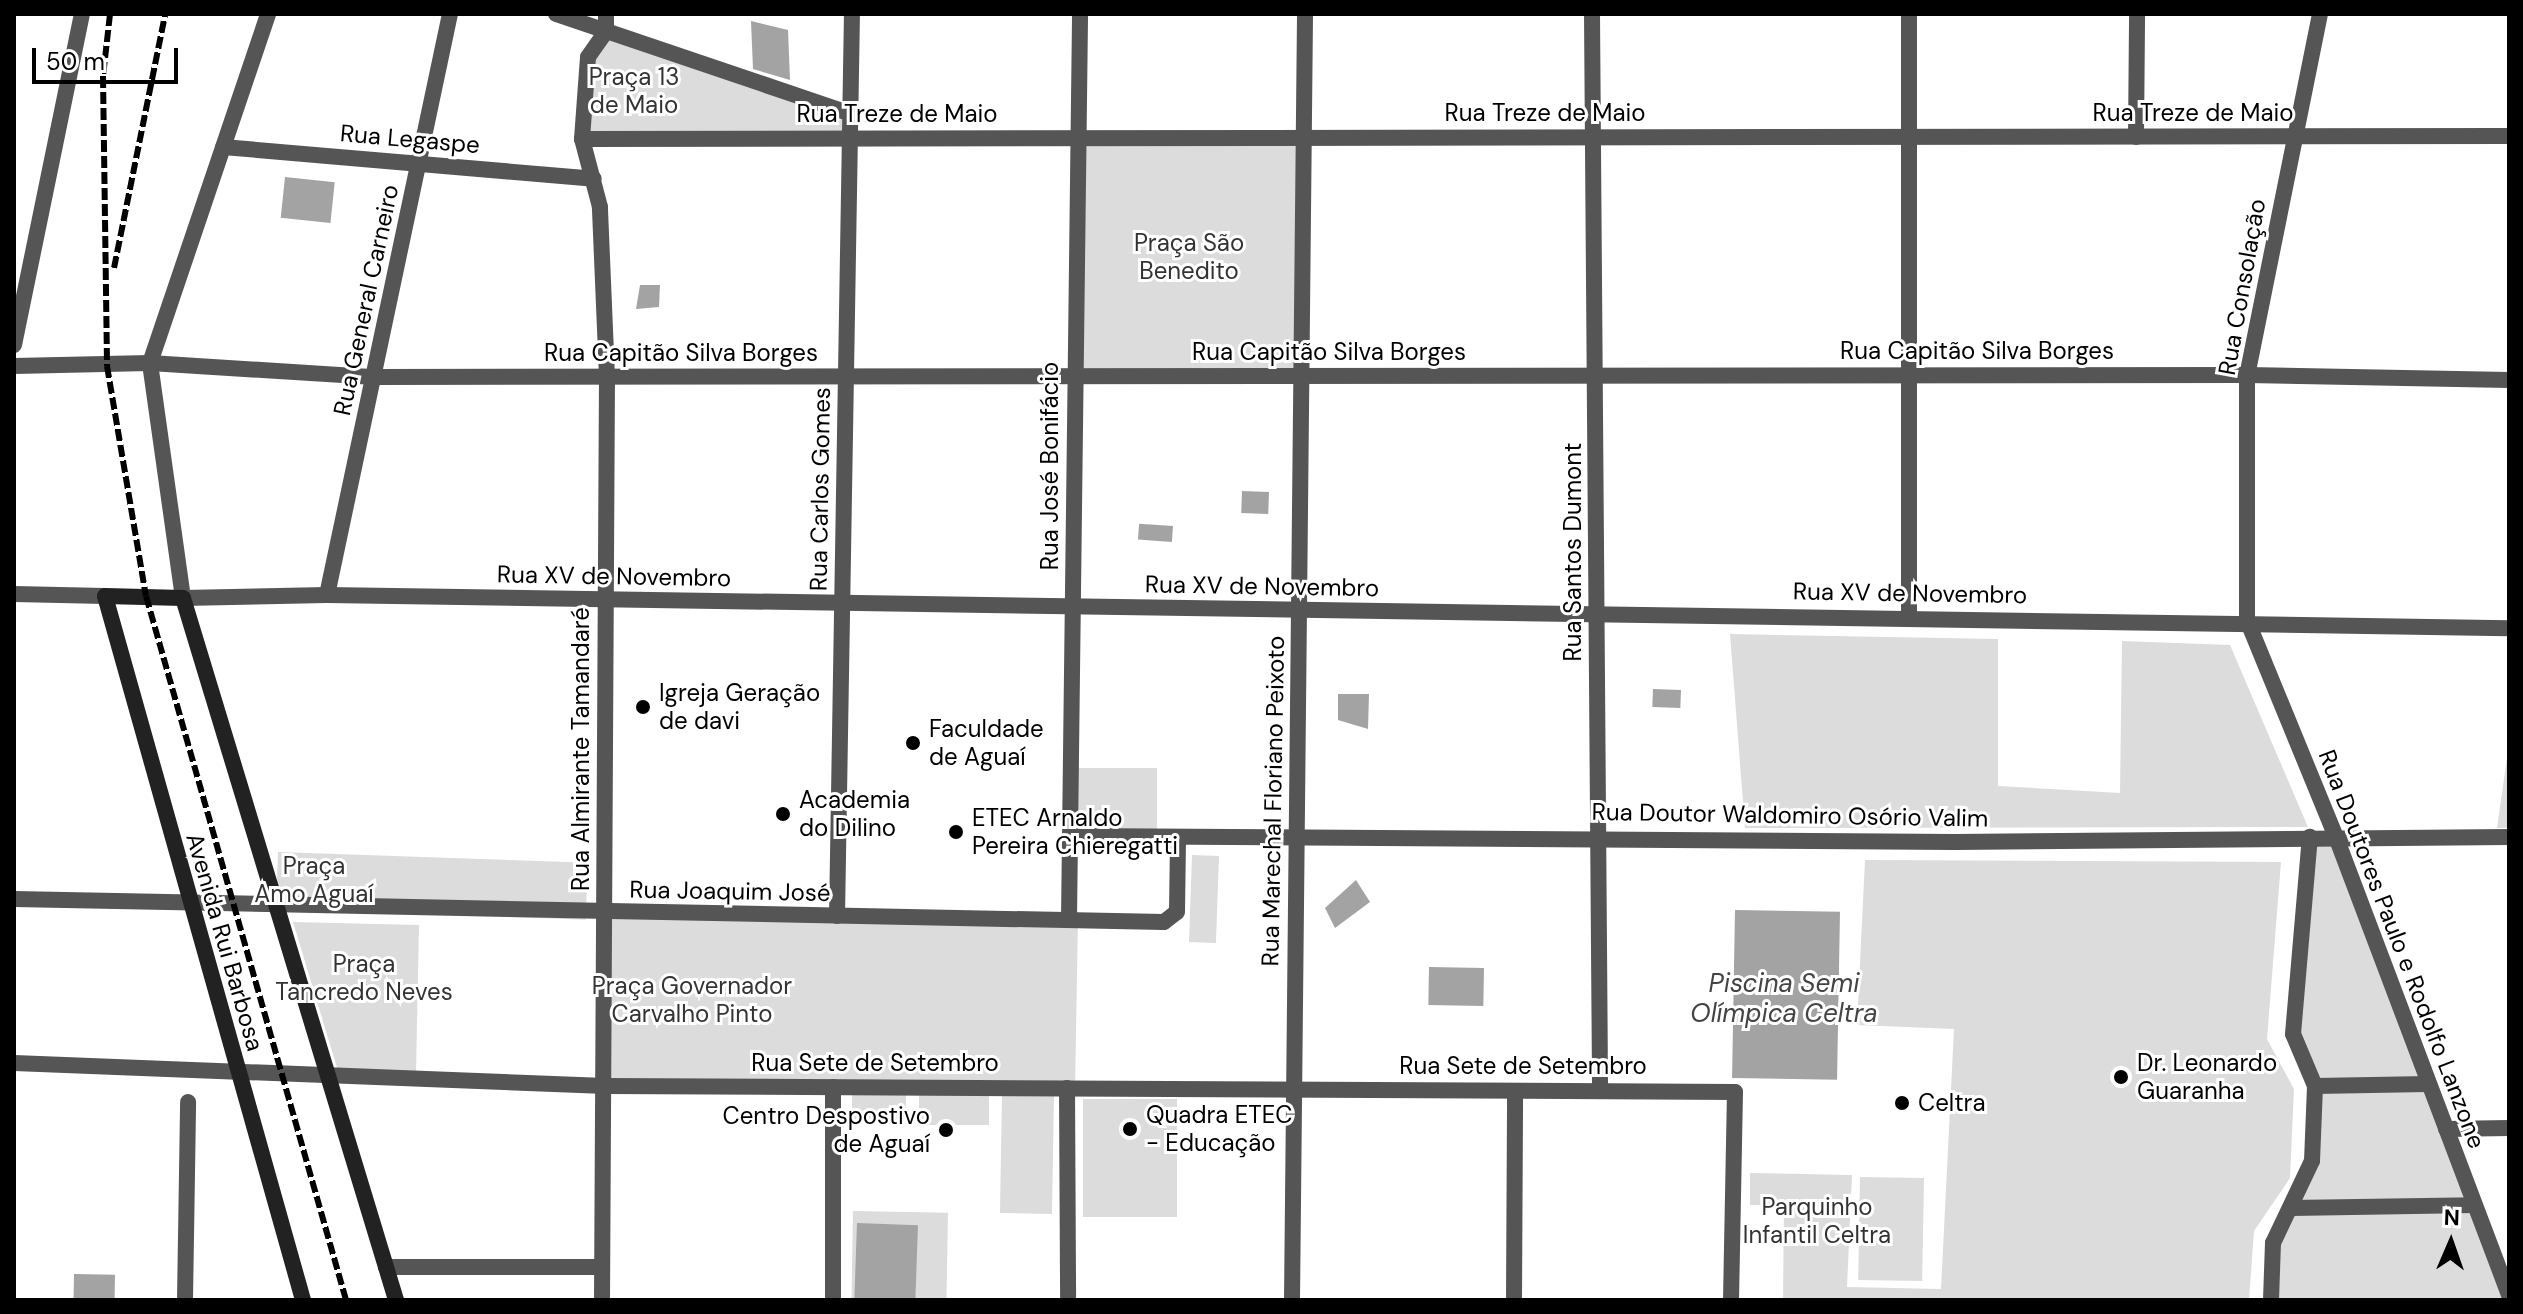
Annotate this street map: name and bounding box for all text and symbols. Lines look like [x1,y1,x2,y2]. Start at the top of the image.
scale bar [36,32,182,82]
text: 50 m [46,46,105,77]
park label: Praça 13 de Maio [589,63,679,119]
street label: Rua Treze de Maio [1445,99,1645,127]
street label: Rua Treze de Maio [2093,99,2293,127]
street label: Rua Treze de Maio [797,100,997,128]
street label: Rua Legaspe [339,119,481,159]
street label: Rua General Carneiro [327,182,405,418]
street label: Rua Consolação [2212,197,2272,377]
park label: Praça São Benedito [1134,229,1244,285]
street label: Rua Capitão Silva Borges [1840,337,2114,365]
street label: Rua Capitão Silva Borges [1192,338,1466,366]
street label: Rua Capitão Silva Borges [544,339,818,367]
street label: Rua José Bonifácio [1036,362,1064,570]
street label: Rua Carlos Gomes [804,387,836,591]
street label: Rua Santos Dumont [1559,443,1587,661]
street label: Rua XV de Novembro [497,560,731,592]
street label: Rua XV de Novembro [1145,570,1379,602]
street label: Rua XV de Novembro [1793,577,2027,609]
street label: Rua Almirante Tamandaré [567,607,595,891]
street label: Rua Marechal Floriano Peixoto [1256,635,1290,967]
place label: Igreja Geração de davi [659,679,820,735]
marker: Igreja Geração de davi [634,698,652,716]
place label: Faculdade de Aguaí [929,715,1044,771]
marker: Faculdade de Aguaí [904,734,922,752]
street label: Rua Doutores Paulo e Rodolfo Lanzone [2312,746,2492,1152]
place label: Academia do Dilino [799,786,910,842]
street label: Rua Doutor Waldomiro Osório Valim [1591,797,1989,833]
place label: ETEC Arnaldo Pereira Chieregatti [972,804,1178,860]
marker: Academia do Dilino [774,805,792,823]
marker: ETEC Arnaldo Pereira Chieregatti [947,823,965,841]
street label: Avenida Rui Barbosa [180,830,270,1054]
park label: Praça Amo Aguaí [254,852,374,908]
street label: Rua Joaquim José [629,875,831,907]
park label: Praça Tancredo Neves [275,950,453,1006]
water label: Piscina Semi Olímpica Celtra [1690,968,1878,1030]
park label: Praça Governador Carvalho Pinto [592,972,792,1028]
street label: Rua Sete de Setembro [751,1049,999,1077]
place label: Dr. Leonardo Guaranha [2137,1049,2277,1105]
street label: Rua Sete de Setembro [1399,1052,1647,1080]
marker: Dr. Leonardo Guaranha [2112,1068,2130,1086]
place label: Celtra [1918,1089,1986,1117]
marker: Celtra [1893,1094,1911,1112]
place label: Quadra ETEC - Educação [1146,1101,1293,1157]
place label: Centro Despostivo de Aguaí [723,1102,930,1158]
marker: Quadra ETEC - Educação [1121,1120,1139,1138]
marker: Centro Despostivo de Aguaí [937,1121,955,1139]
park label: Parquinho Infantil Celtra [1743,1193,1891,1249]
north arrow [2411,1202,2491,1282]
text: N [2443,1203,2460,1232]

